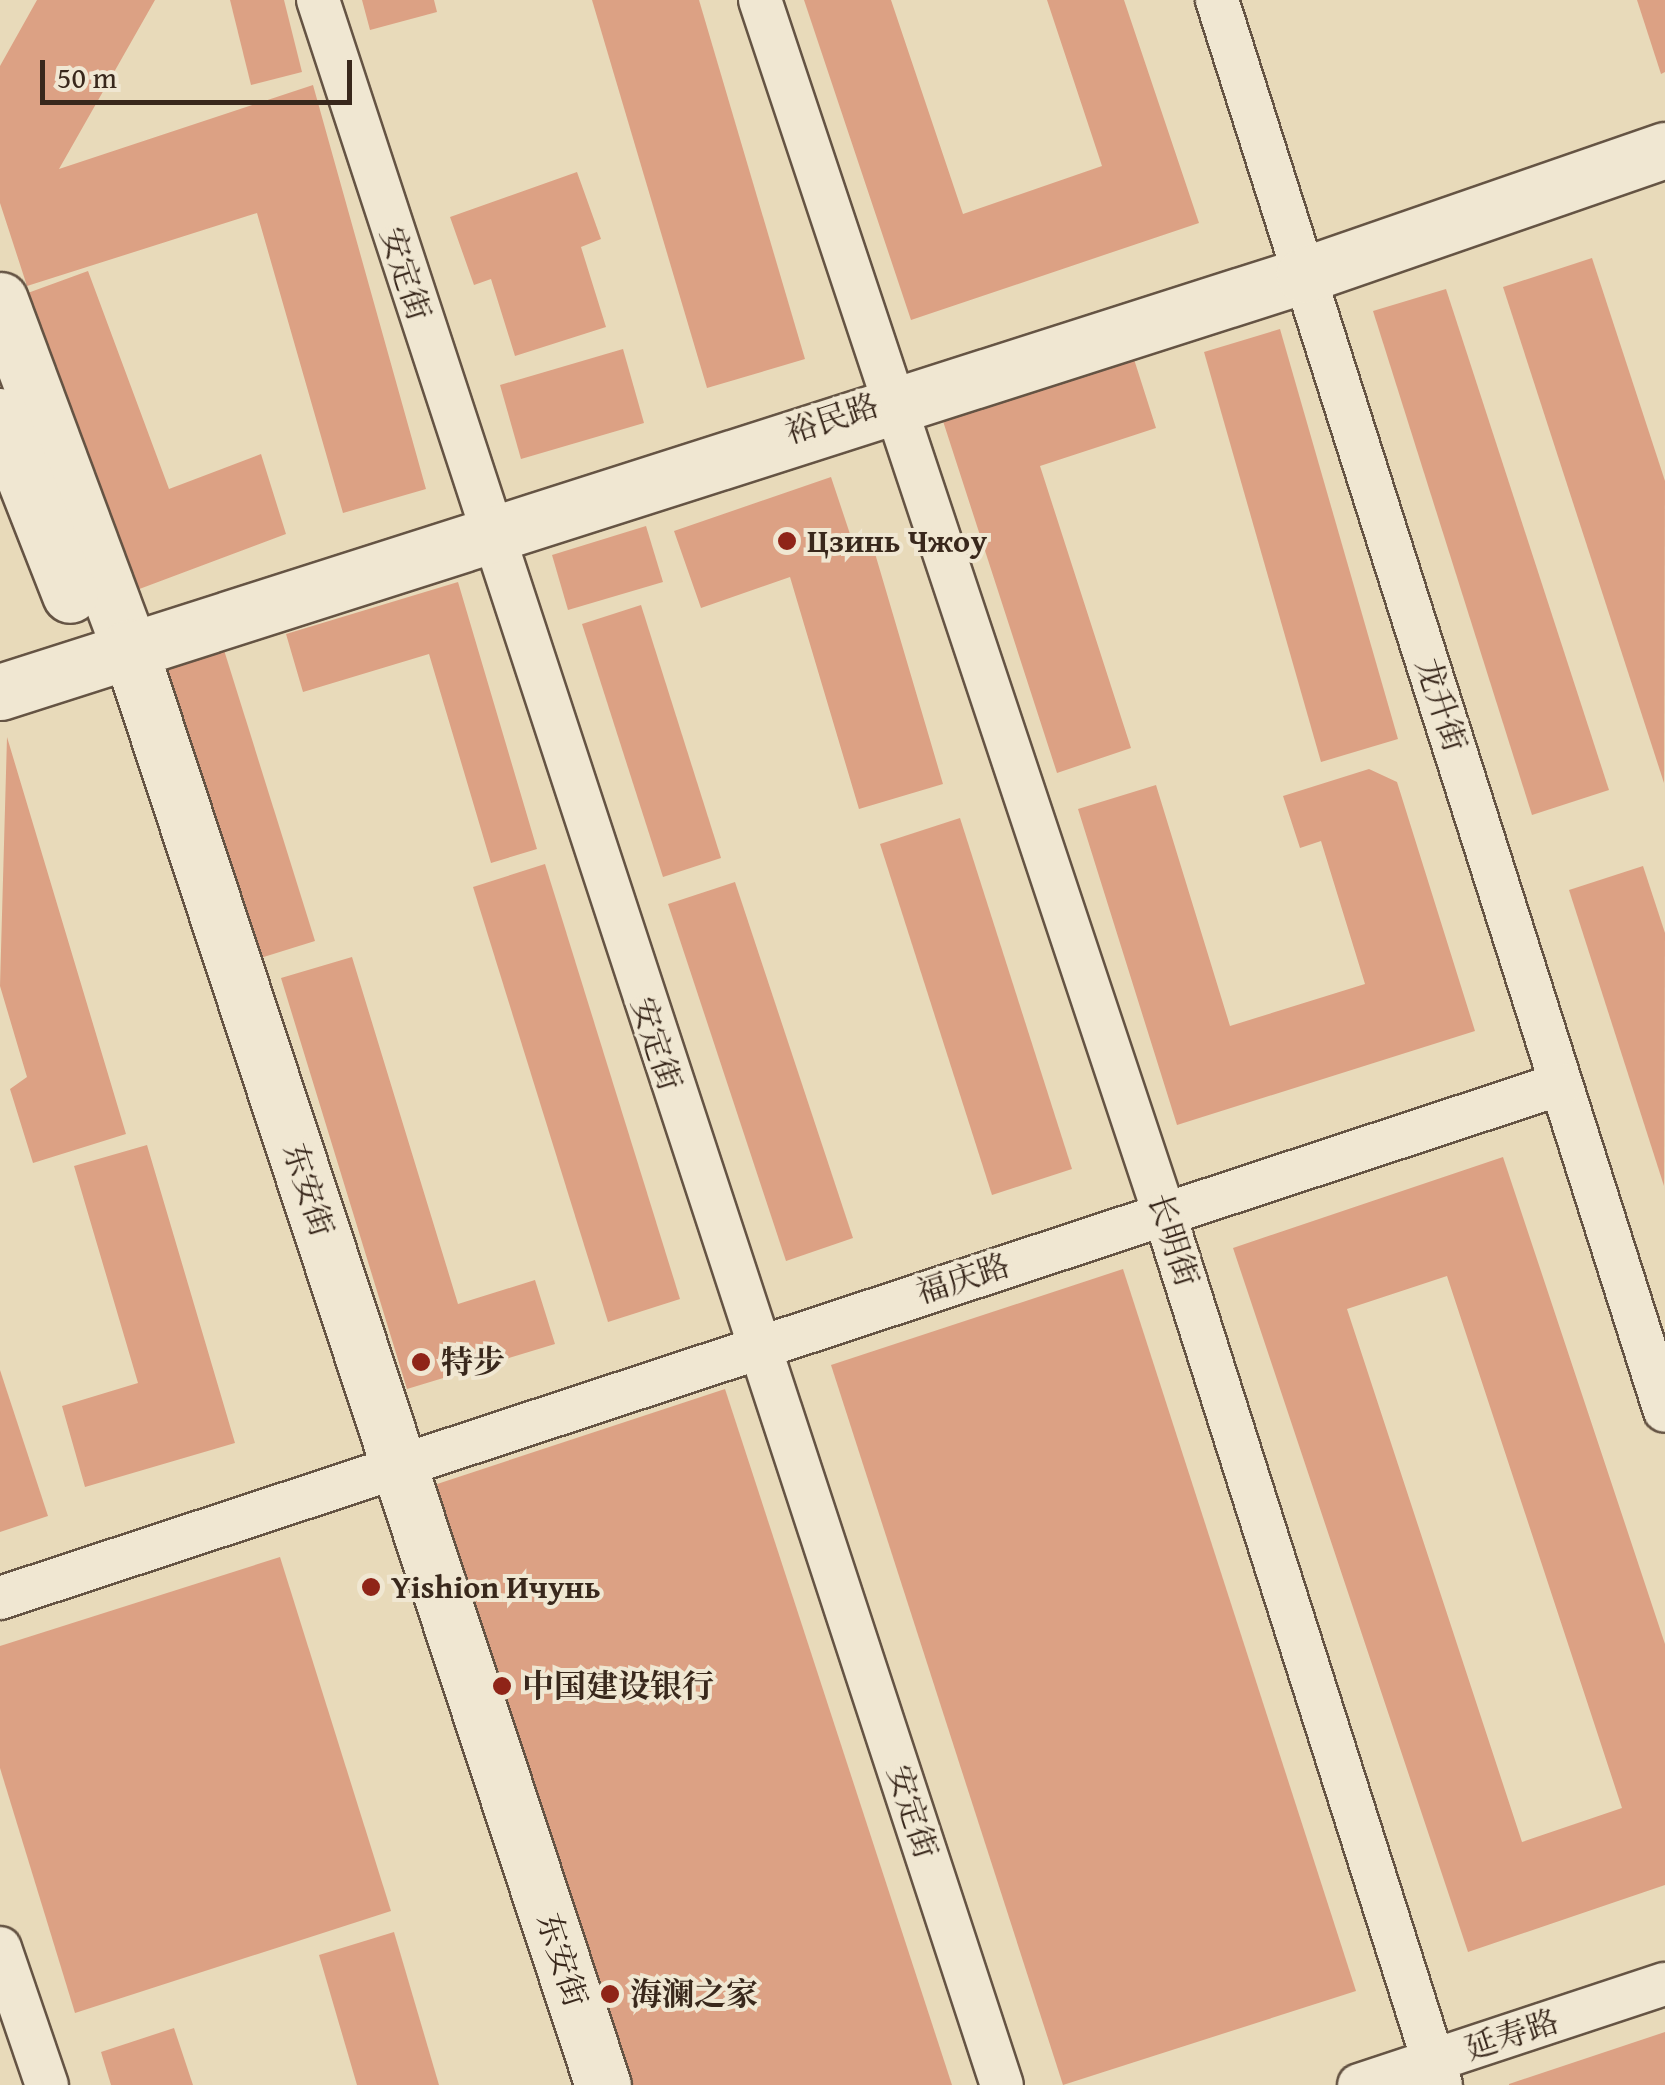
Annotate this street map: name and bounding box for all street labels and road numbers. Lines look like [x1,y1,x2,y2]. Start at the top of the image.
street label: 安定街 [372,222,438,326]
street label: 裕民路 [780,386,884,452]
street label: 龙升街 [1408,653,1474,757]
street label: 安定街 [623,992,689,1096]
street label: 东安街 [275,1138,341,1242]
street label: 长明街 [1140,1188,1206,1292]
street label: 福庆路 [911,1246,1015,1312]
street label: 安定街 [879,1760,945,1864]
street label: 东安街 [529,1908,595,2012]
street label: 延寿路 [1460,2002,1564,2068]

